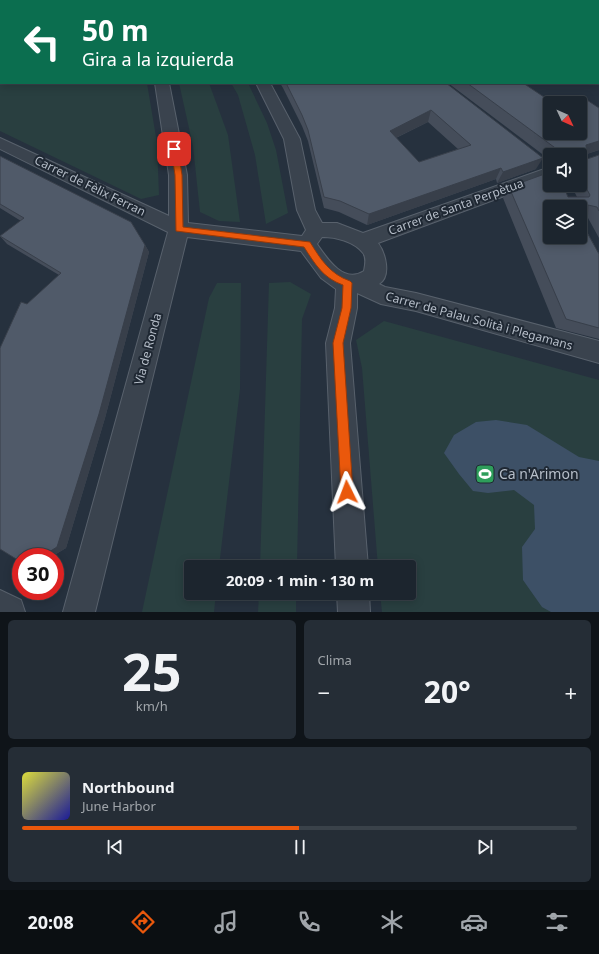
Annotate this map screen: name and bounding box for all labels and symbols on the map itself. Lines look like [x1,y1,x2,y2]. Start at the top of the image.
north arrow [543,96,587,140]
pin [157,132,191,166]
street label: Carrer de Fèlix Ferran [32,151,149,220]
street label: Carrer de Santa Perpètua [386,174,526,239]
street label: Carrer de Palau Solità i Plegamans [384,287,575,354]
street label: Via de Ronda [130,311,165,387]
sports icon: Ca n'Arimon [474,463,496,485]
place label: Ca n'Arimon [499,464,579,483]
position arrow [326,471,368,513]
speed limit sign: 30 [12,548,64,600]

